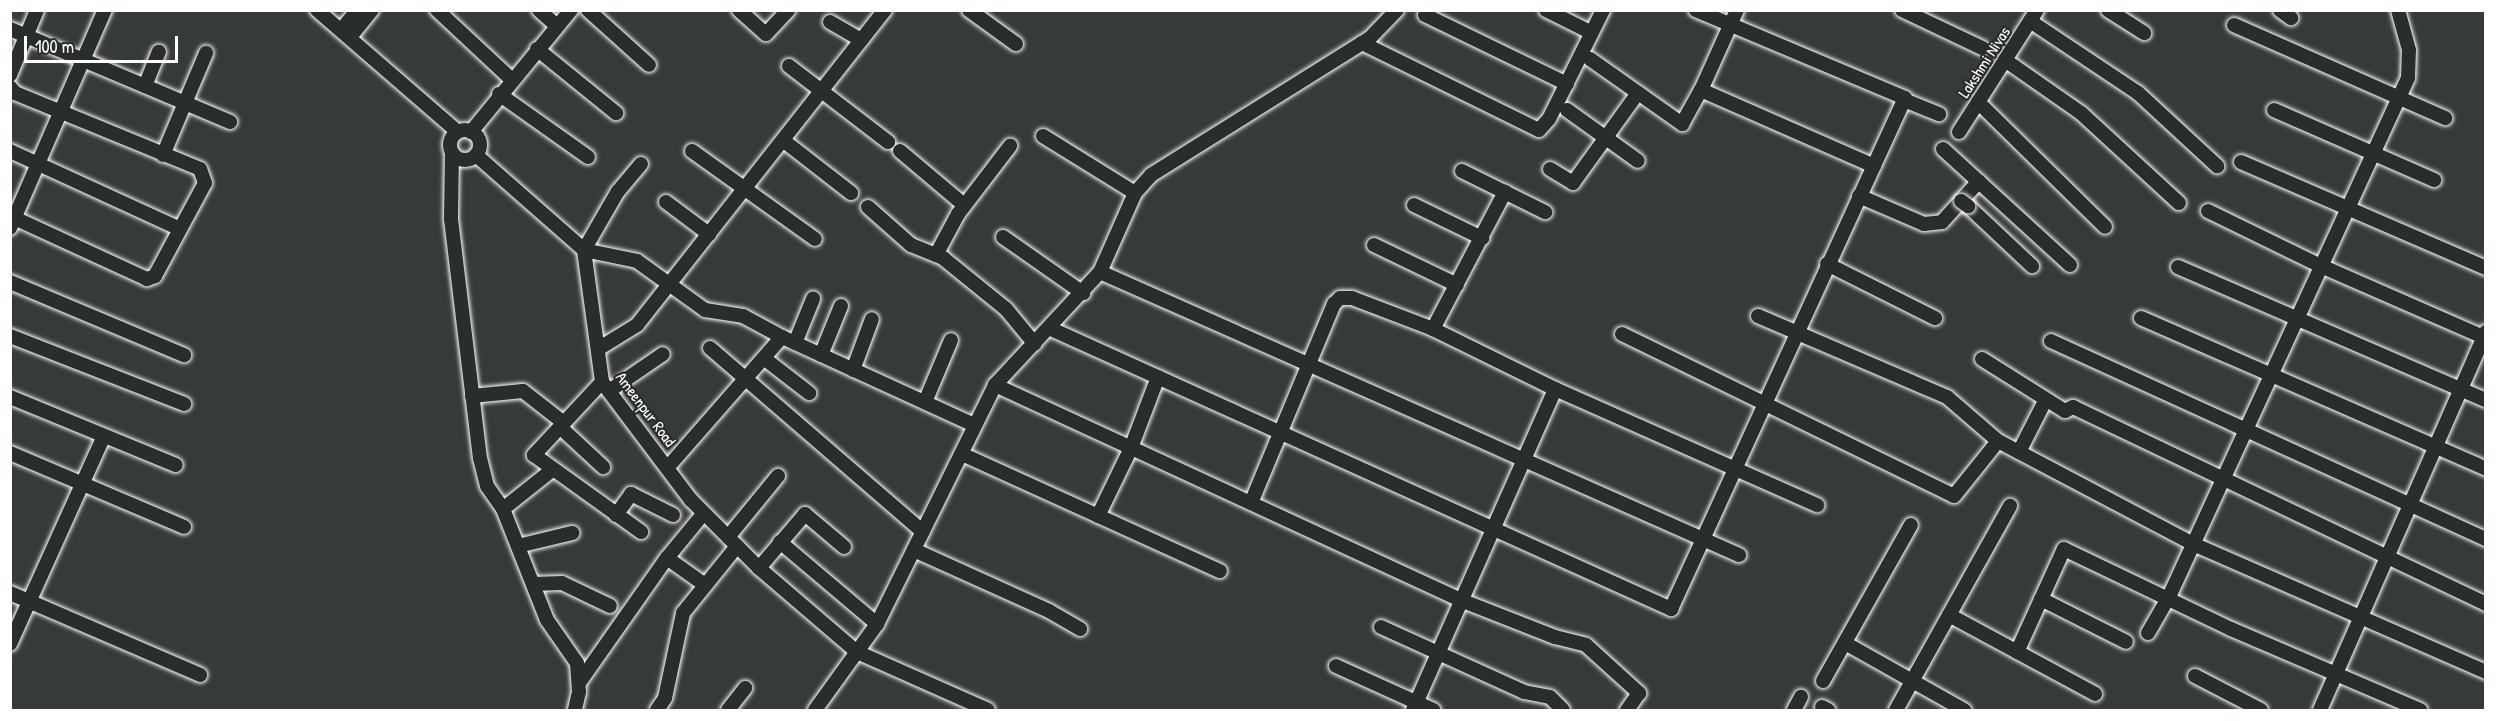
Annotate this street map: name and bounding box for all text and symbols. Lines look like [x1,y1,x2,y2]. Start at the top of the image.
street label: Lakshmi Nivas [1954,23,2014,101]
scale bar [27,24,182,62]
text: 100 m [35,34,74,59]
street label: Ameenpur Road [612,368,680,450]

